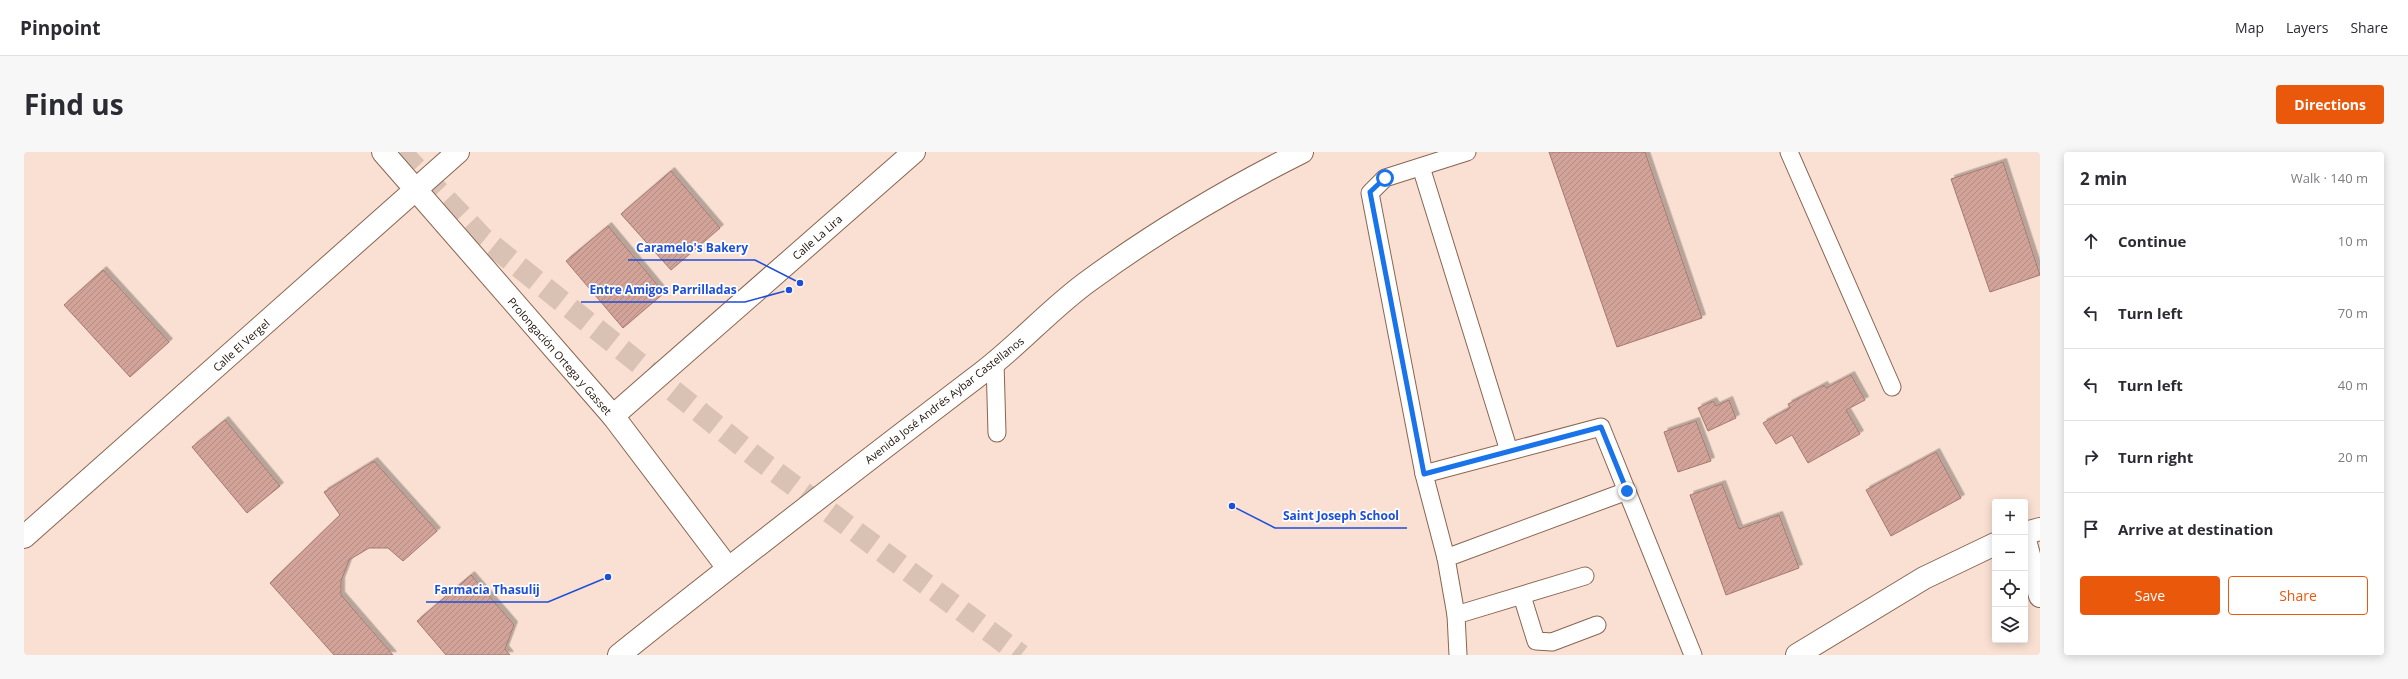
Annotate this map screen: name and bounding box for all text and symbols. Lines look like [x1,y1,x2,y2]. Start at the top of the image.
text: Pinpoint [20,15,101,41]
text: Map [2235,18,2264,37]
text: Layers [2286,18,2328,37]
text: Share [2350,18,2388,37]
text: Find us [24,85,124,123]
button: Directions [2276,85,2384,124]
text: 2 min [2080,167,2127,190]
route start [1376,169,1394,187]
text: Walk · 140 m [2291,169,2368,187]
street label: Calle La Lira [789,211,845,263]
icon: ahead [2080,230,2102,252]
text: Continue [2118,231,2186,251]
text: 10 m [2338,232,2368,250]
callout: Caramelo's Bakery [628,236,755,260]
text: Caramelo's Bakery [636,239,748,256]
callout: Entre Amigos Parrilladas [581,278,745,302]
text: Entre Amigos Parrilladas [589,281,737,298]
street label: Prolongación Ortega y Gasset [505,294,615,418]
icon: left [2080,302,2102,324]
text: Turn left [2118,303,2183,323]
text: 70 m [2338,304,2368,322]
street label: Calle El Vergel [209,315,273,375]
street label: Avenida José Andrés Aybar Castellanos [861,333,1027,467]
icon: left [2080,374,2102,396]
text: Turn left [2118,375,2183,395]
text: 40 m [2338,376,2368,394]
icon: right [2080,446,2102,468]
text: Turn right [2118,447,2193,467]
text: 20 m [2338,448,2368,466]
route end [1618,482,1636,500]
map controls [1992,499,2028,643]
button: + [1992,499,2028,535]
callout: Saint Joseph School [1275,504,1407,528]
text: Saint Joseph School [1283,507,1399,524]
icon: arrive [2080,518,2102,540]
text: Arrive at destination [2118,519,2273,539]
button: − [1992,535,2028,571]
button: locate [1992,571,2028,607]
button: Save [2080,576,2220,615]
button: Share [2228,576,2368,615]
callout: Farmacia Thasulij [426,578,548,602]
text: Farmacia Thasulij [434,581,540,598]
button: layers [1992,607,2028,643]

